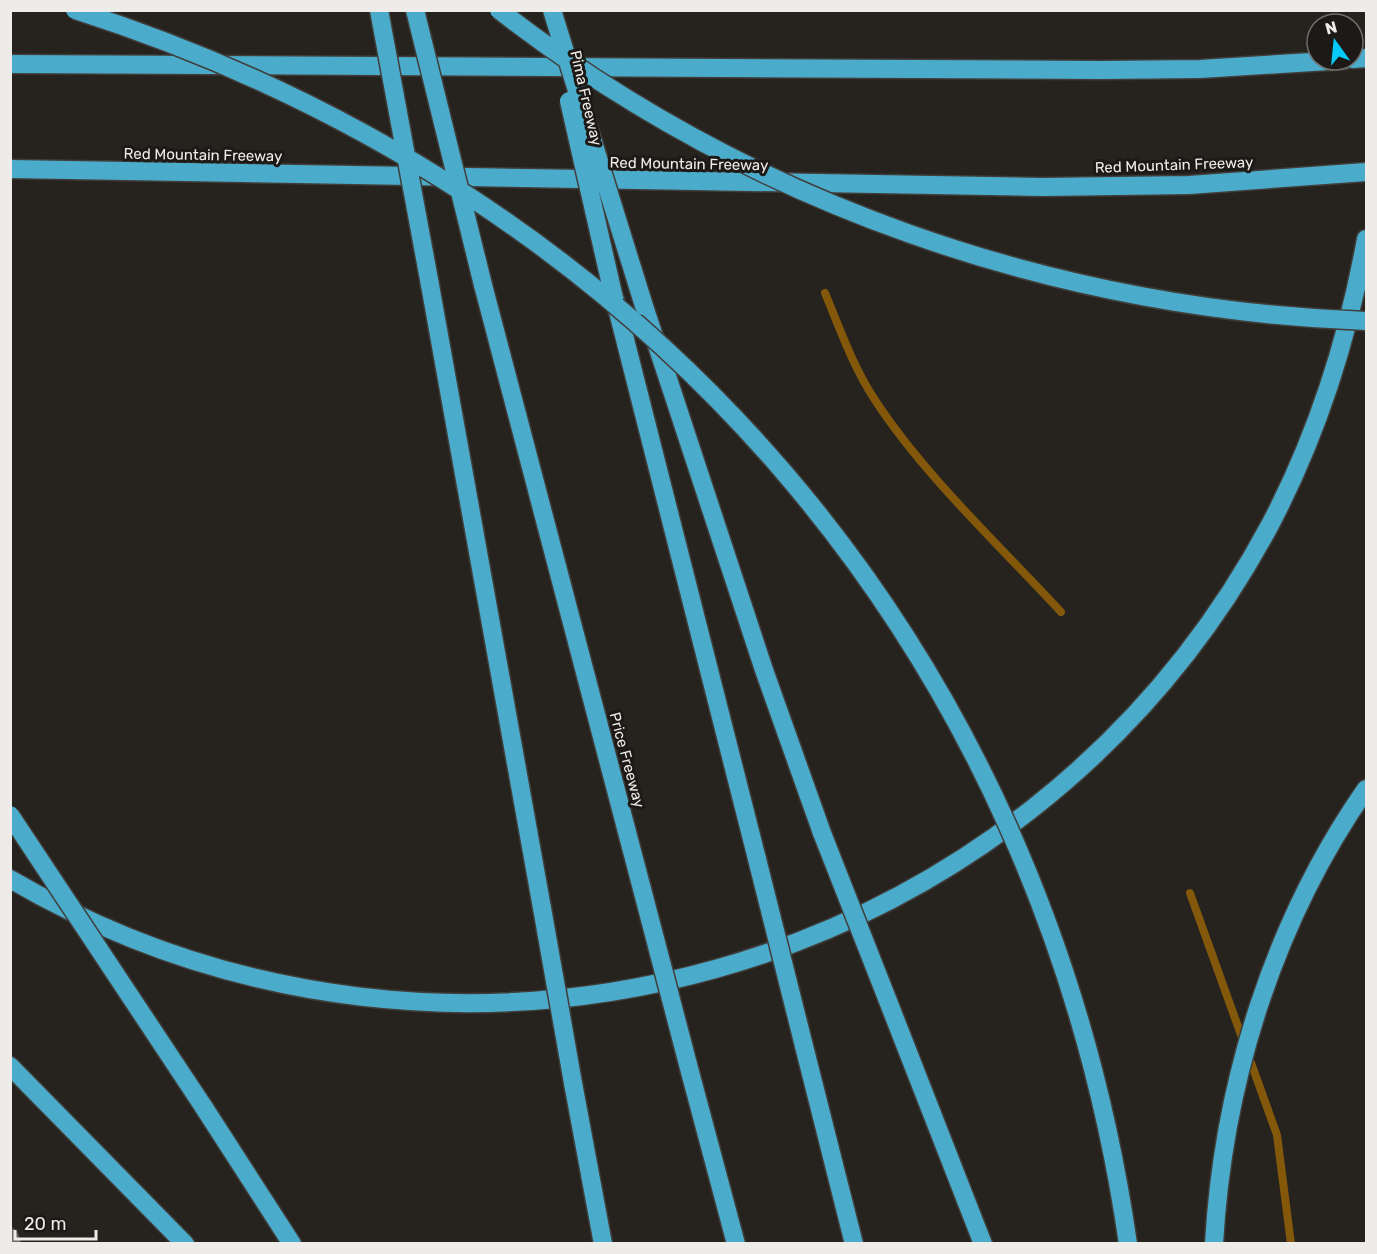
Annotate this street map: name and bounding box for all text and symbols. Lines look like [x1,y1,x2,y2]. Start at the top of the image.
north arrow [1305,12,1365,72]
text: N [1323,17,1339,39]
street label: Pima Freeway [566,48,606,148]
street label: Red Mountain Freeway [124,145,282,165]
street label: Red Mountain Freeway [1094,153,1254,177]
street label: Red Mountain Freeway [610,154,768,174]
street label: Price Freeway [606,710,648,810]
scale bar [15,1203,96,1241]
text: 20 m [24,1213,66,1235]

